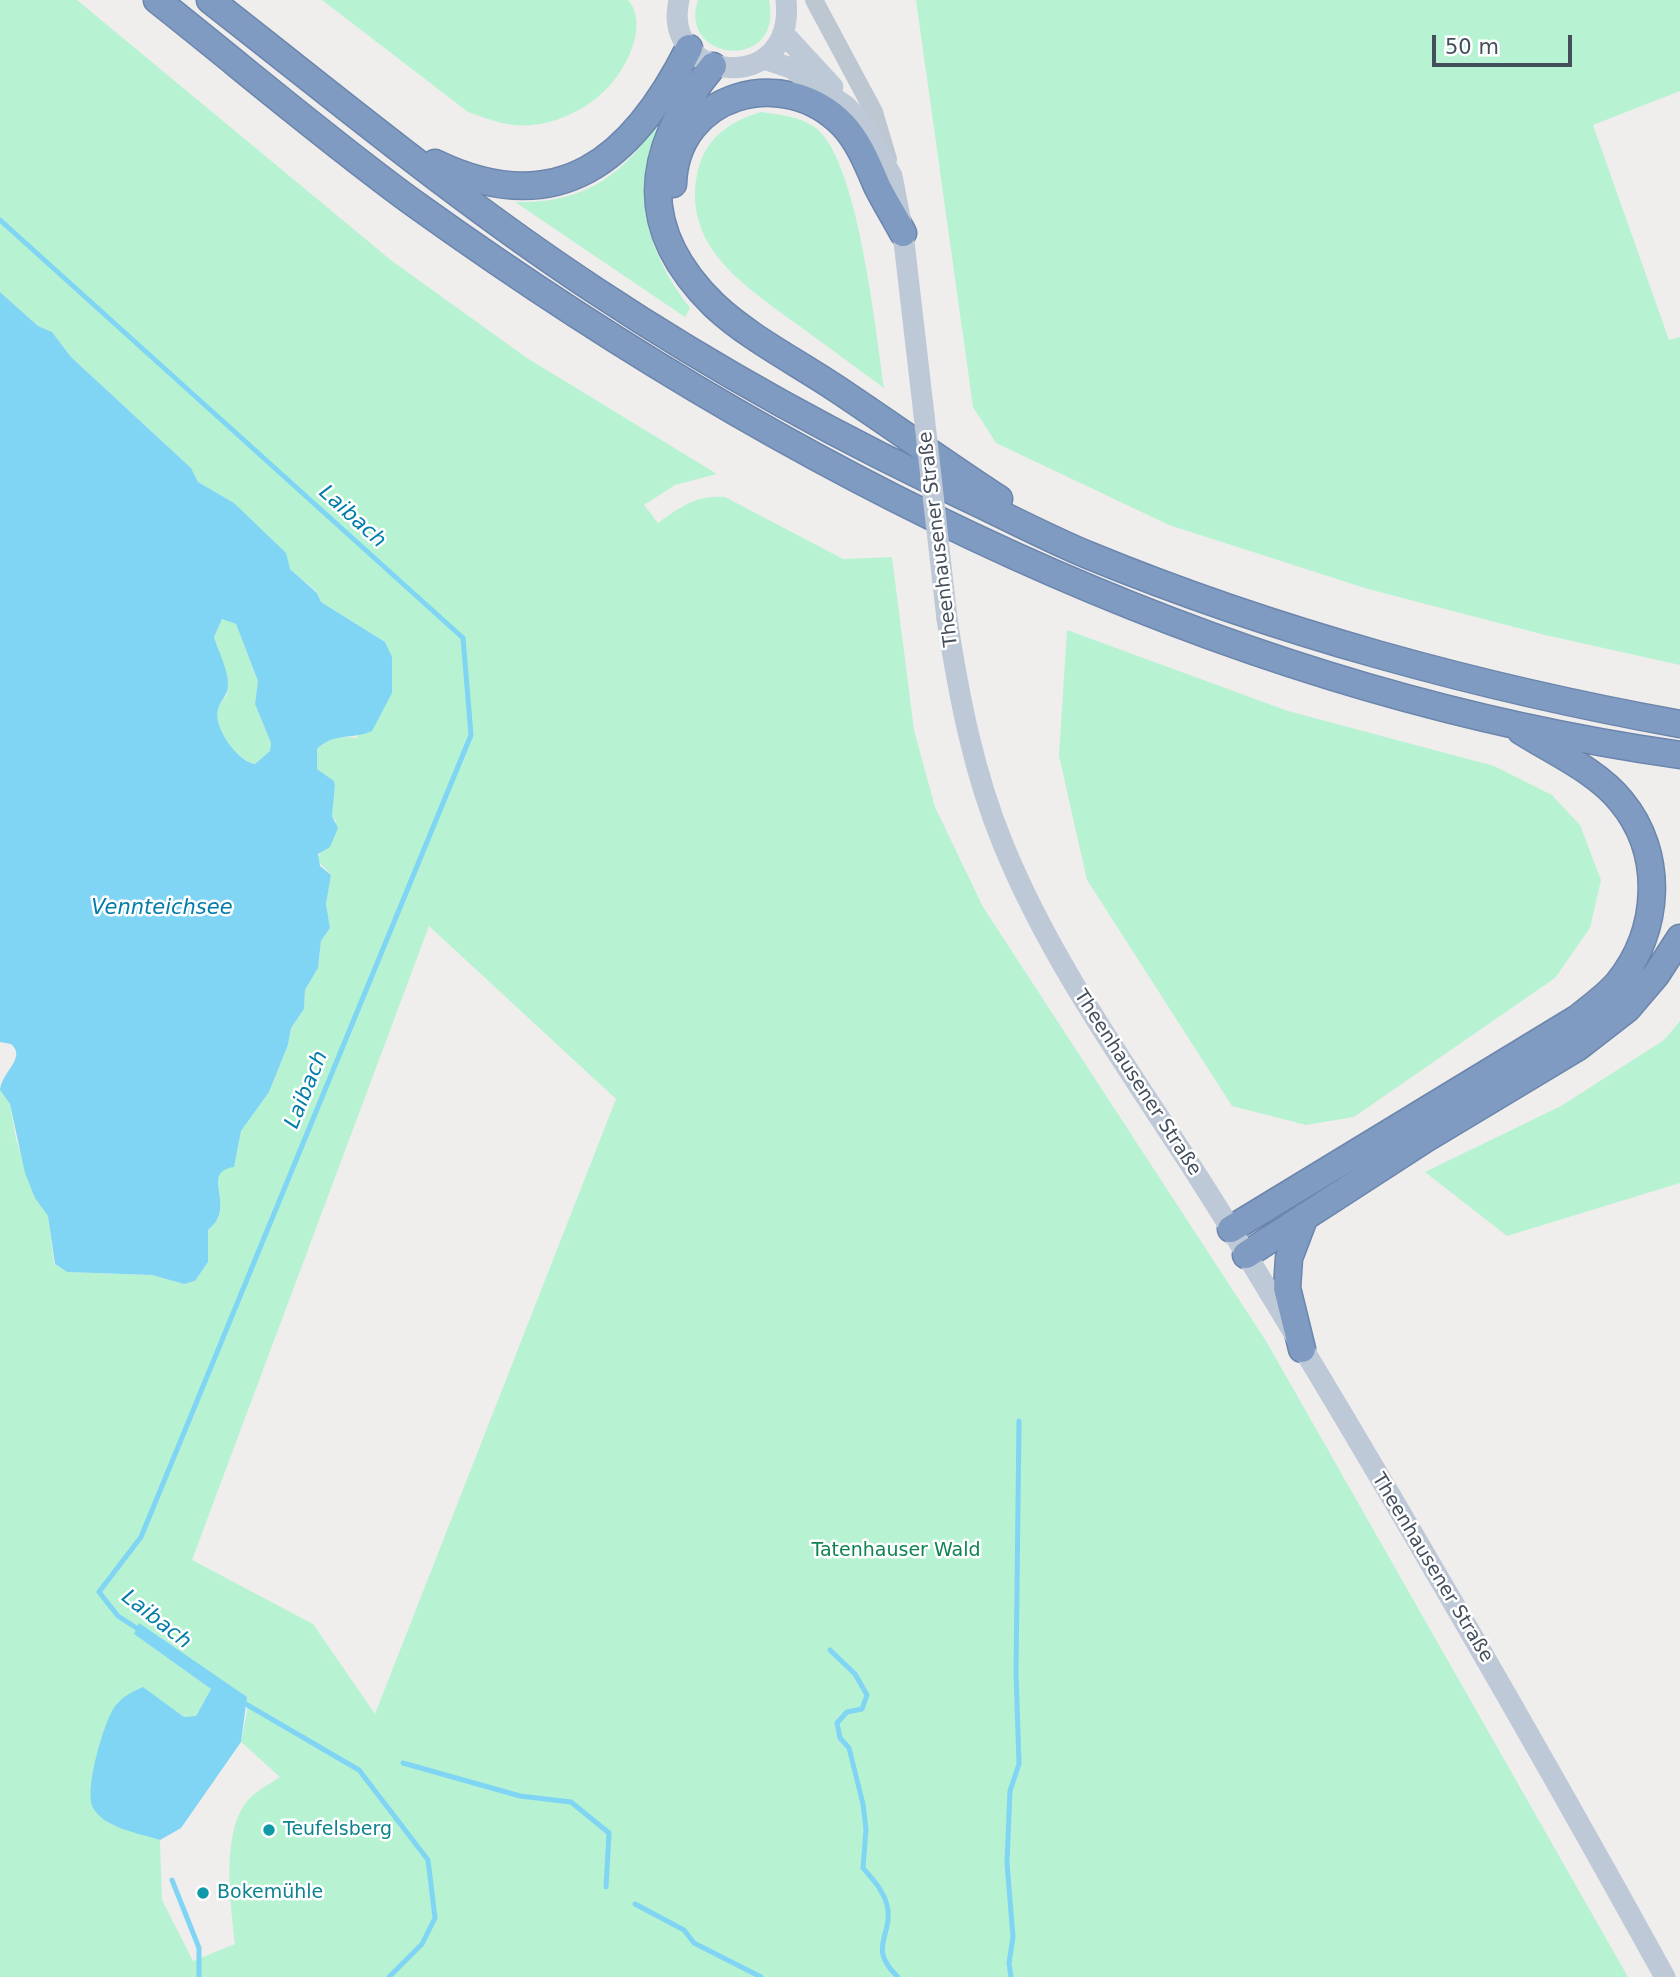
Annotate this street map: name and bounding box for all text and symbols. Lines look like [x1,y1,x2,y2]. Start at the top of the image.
scale bar [1435,21,1575,65]
text: 50 m [1445,35,1499,59]
street label: Theenhausener Straße [914,430,964,648]
water label: Laibach [313,480,391,554]
water label: Vennteichsee [91,896,233,922]
street label: Theenhausener Straße [1068,986,1206,1180]
water label: Laibach [280,1048,334,1132]
street label: Theenhausener Straße [1366,1469,1498,1667]
park label: Tatenhauser Wald [811,1540,981,1562]
water label: Laibach [116,1585,196,1655]
place label: Teufelsberg [283,1819,392,1841]
marker: Teufelsberg [261,1822,277,1838]
place label: Bokemühle [217,1882,323,1904]
marker: Bokemühle [195,1885,211,1901]

